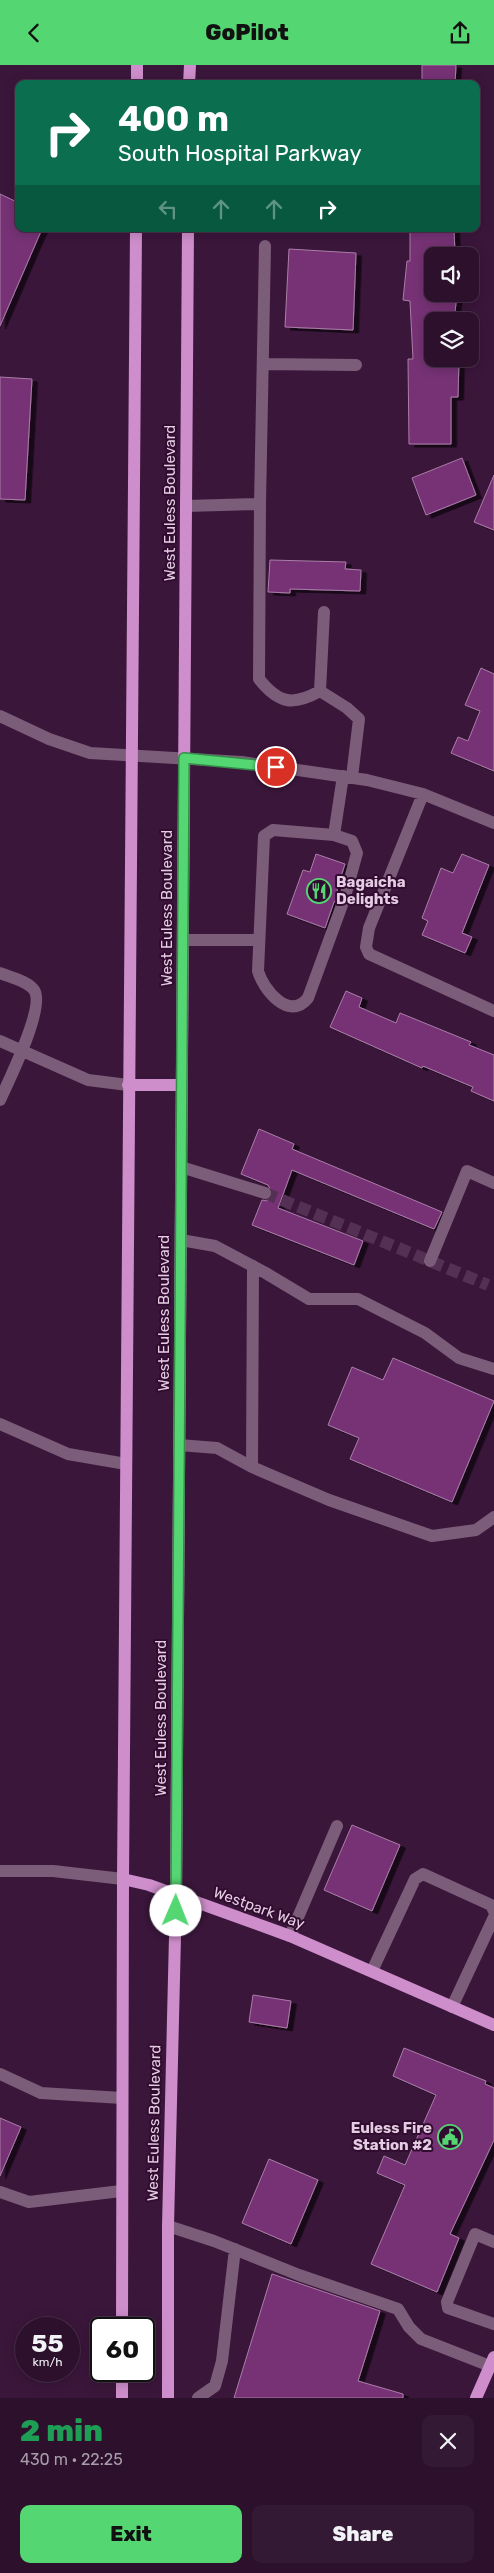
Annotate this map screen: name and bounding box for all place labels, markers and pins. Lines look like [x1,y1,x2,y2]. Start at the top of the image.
pin [255,746,297,788]
place label: Bagaicha Delights [336,873,406,908]
restaurant icon: Bagaicha Delights [306,878,332,904]
place label: Euless Fire Station #2 [351,2119,432,2154]
public building icon: Euless Fire Station #2 [437,2124,463,2150]

